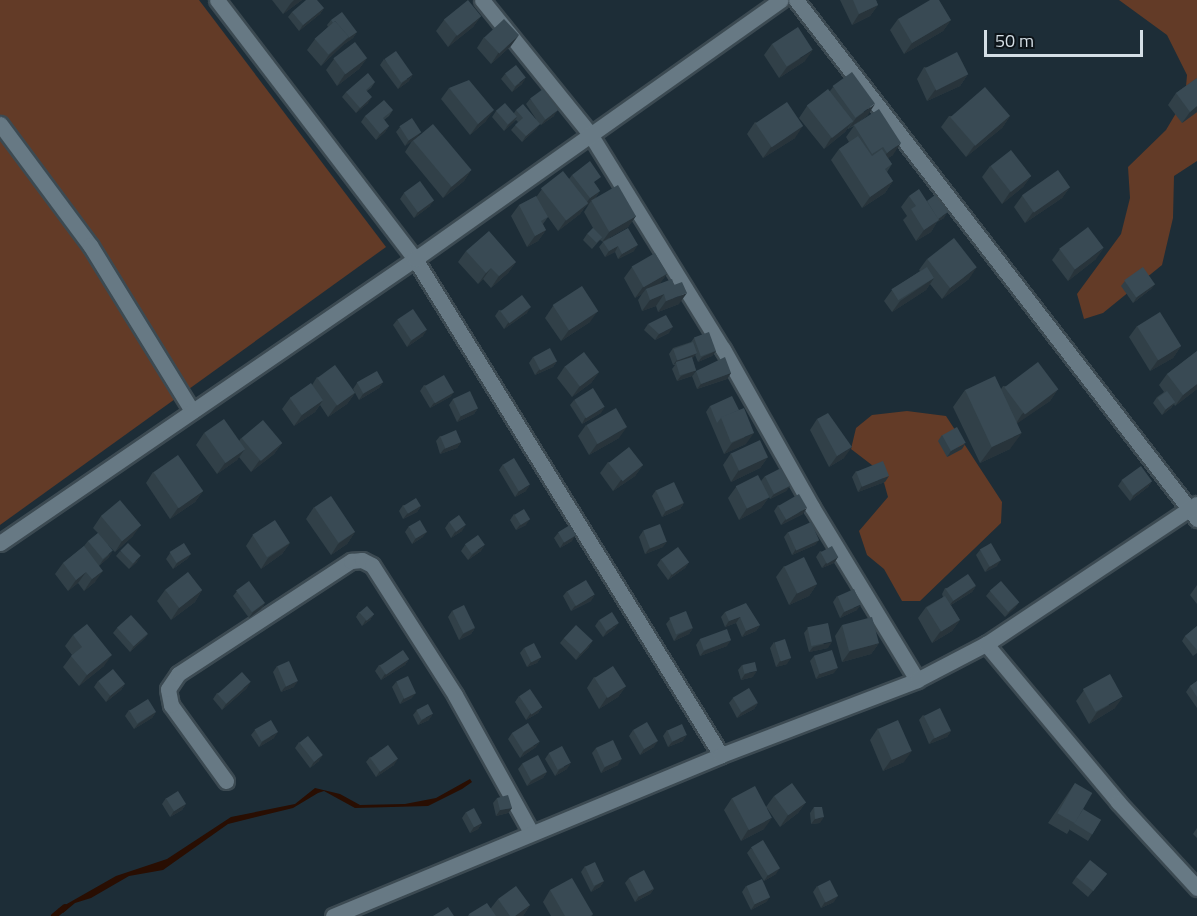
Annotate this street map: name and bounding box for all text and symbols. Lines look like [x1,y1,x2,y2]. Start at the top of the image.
scale bar [987,18,1146,56]
text: 50 m [995,27,1034,54]

